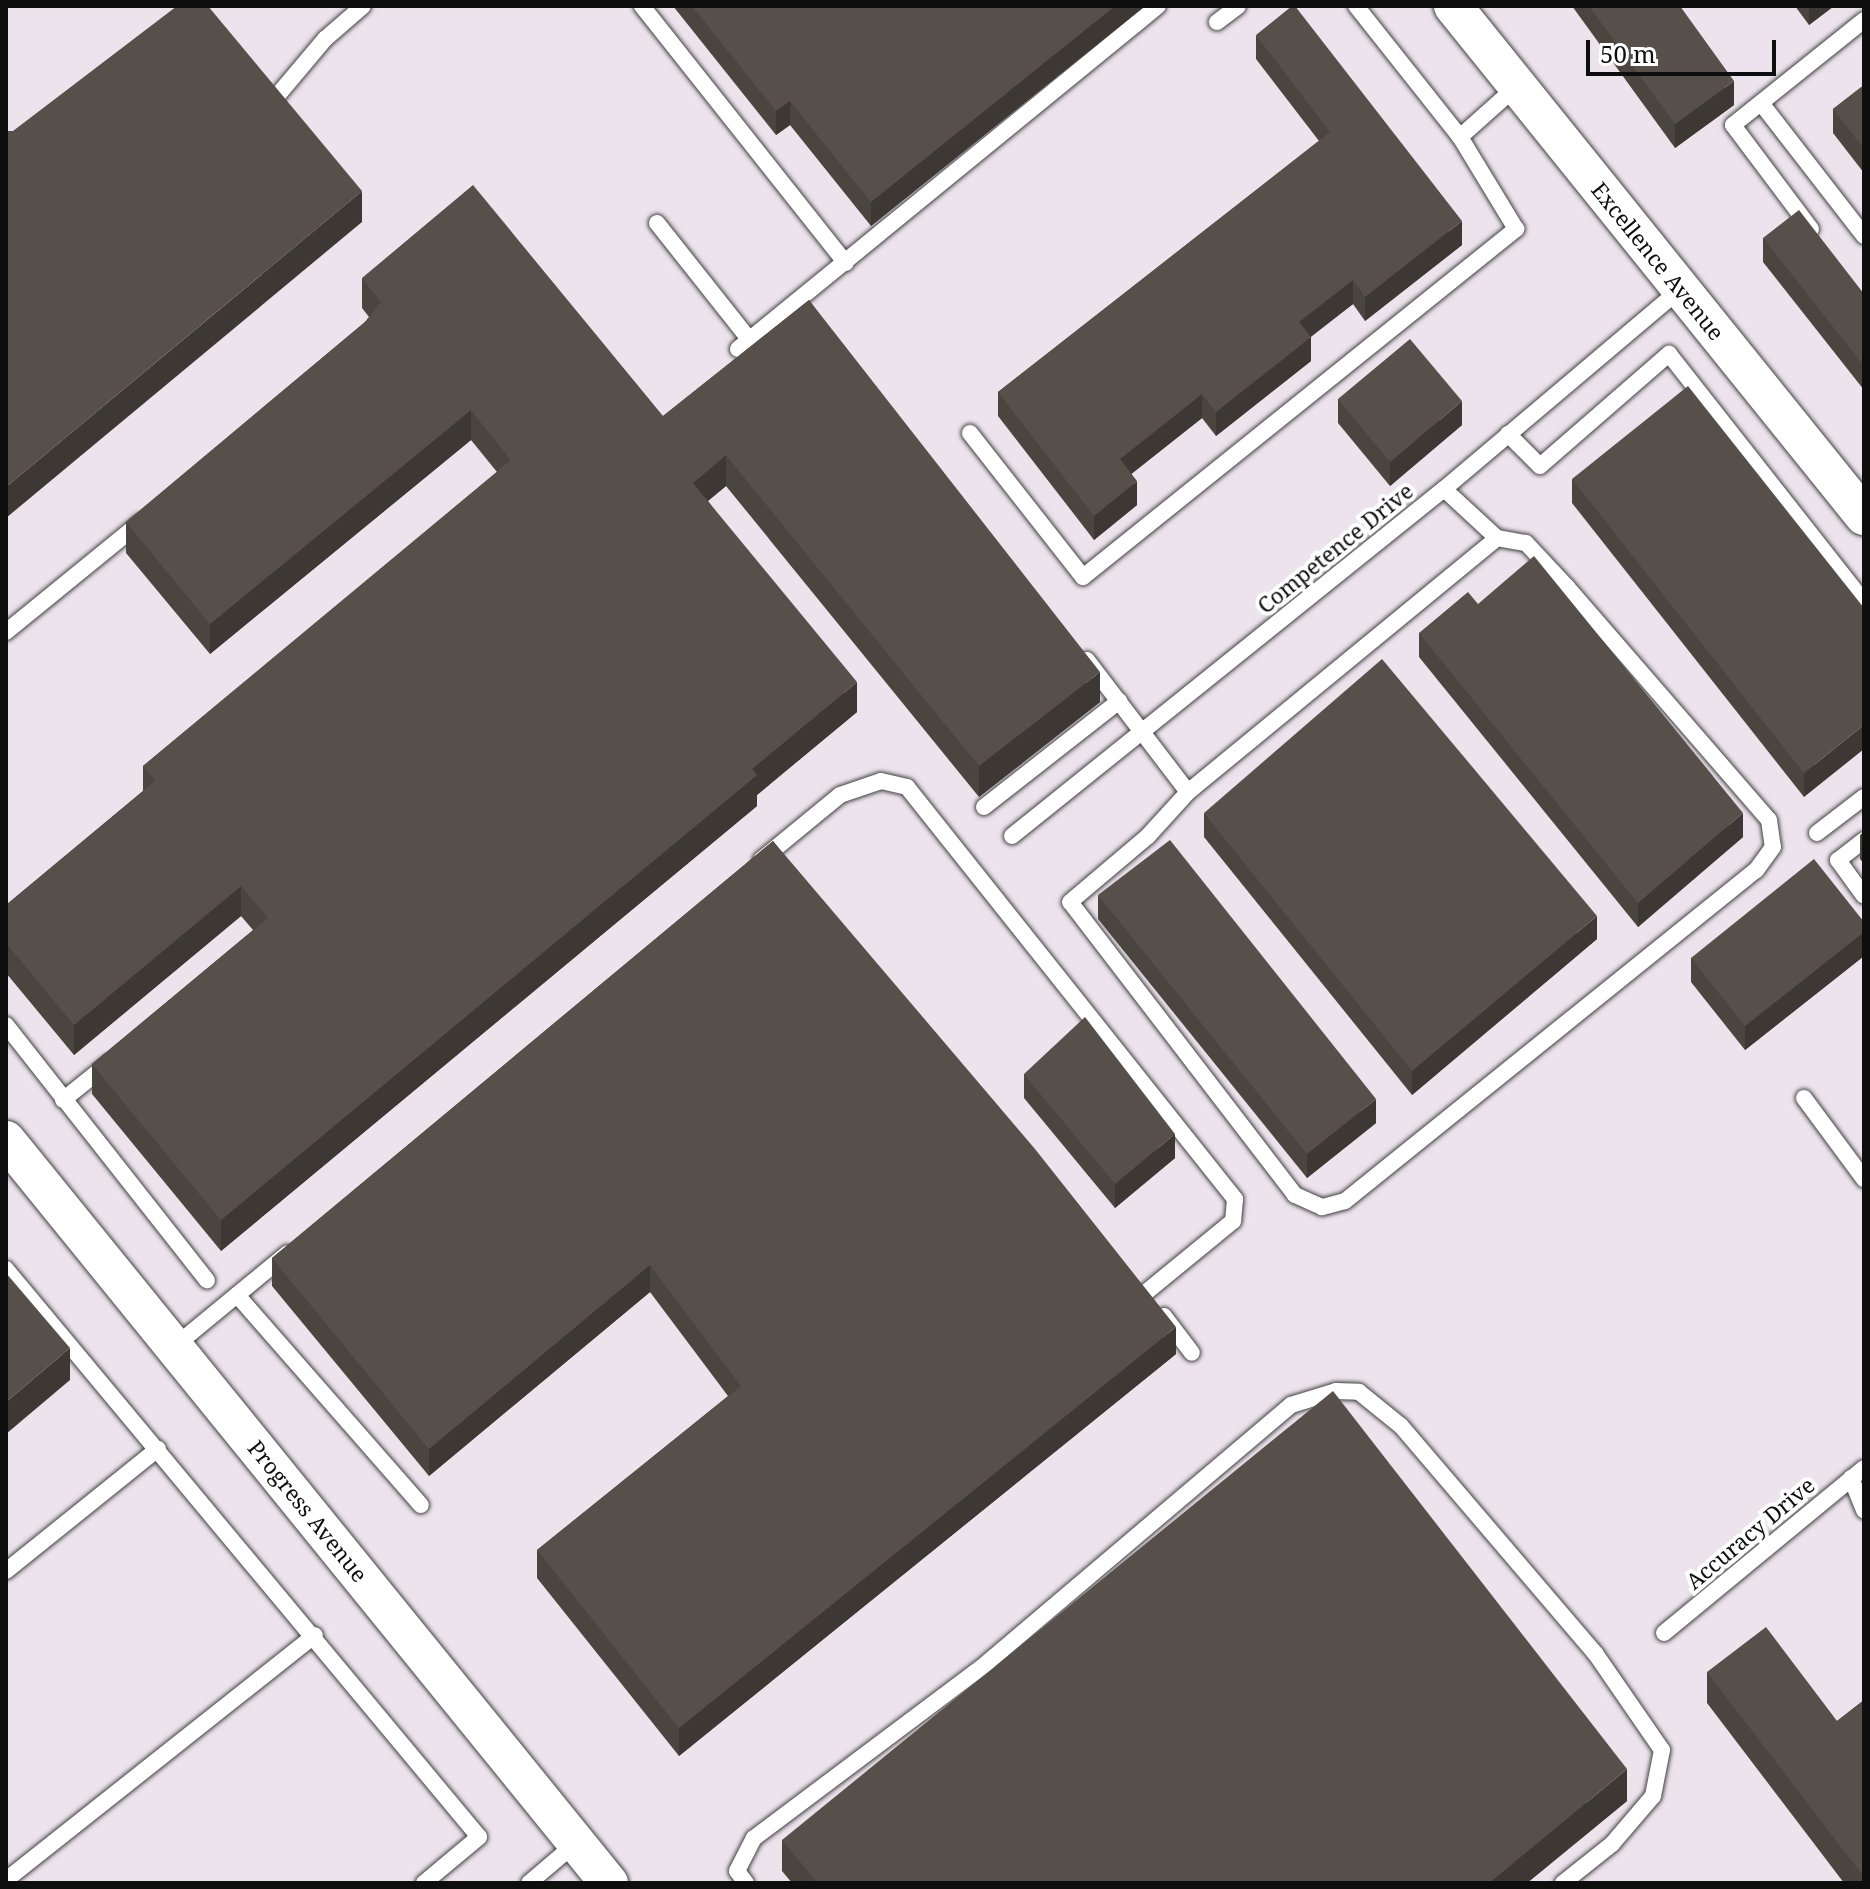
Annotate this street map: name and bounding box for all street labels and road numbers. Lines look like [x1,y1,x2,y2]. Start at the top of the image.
street label: Excellence Avenue [1586,177,1730,345]
street label: Competence Drive [1252,477,1418,619]
street label: Progress Avenue [243,1435,373,1587]
street label: Accuracy Drive [1680,1472,1820,1594]

